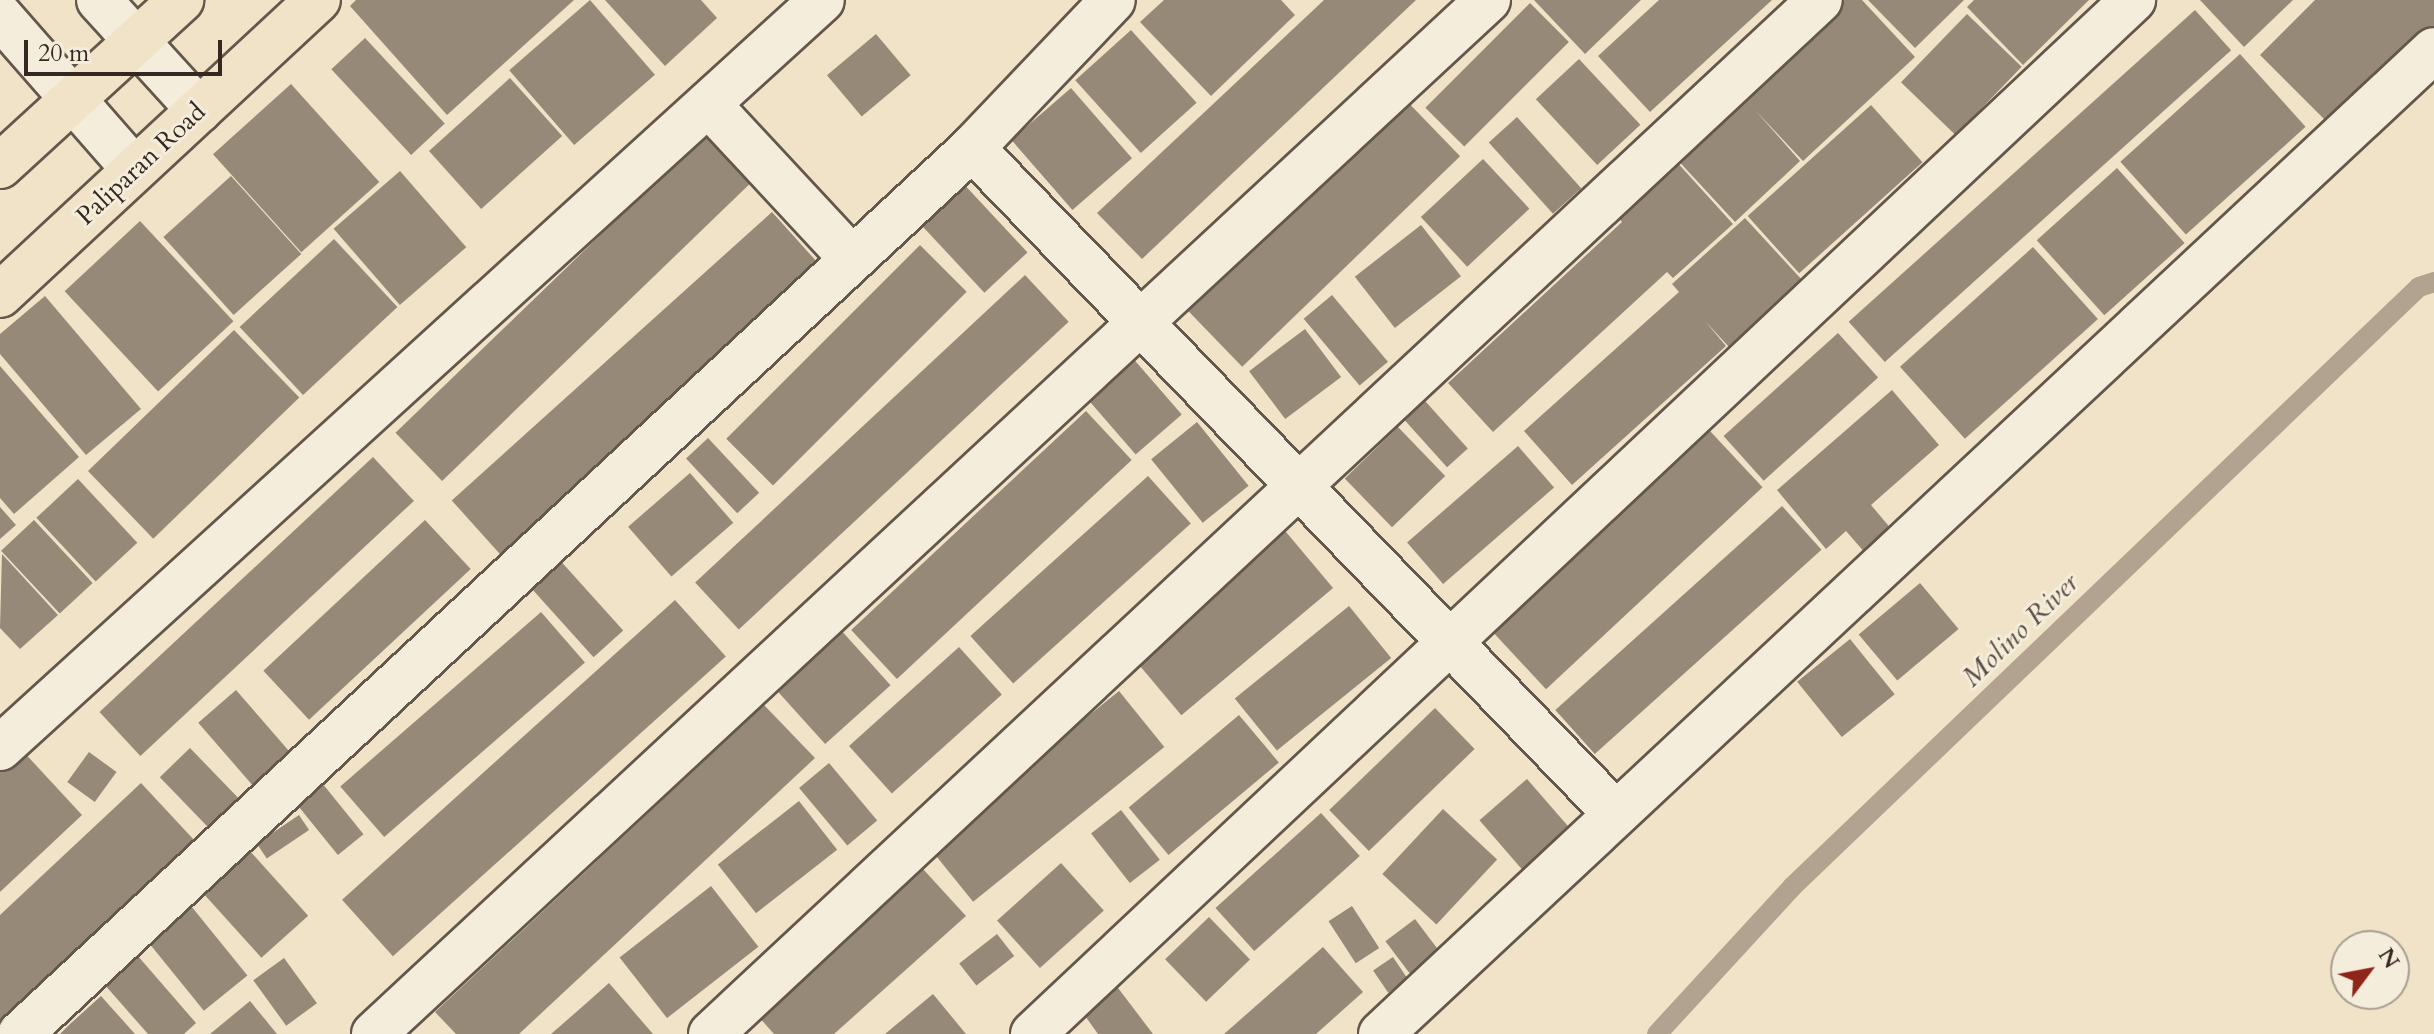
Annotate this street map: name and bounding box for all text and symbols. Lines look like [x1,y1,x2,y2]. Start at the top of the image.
scale bar [28,24,226,74]
text: 20 m [38,37,89,70]
street label: Paliparan Road [70,96,212,232]
water label: Molino River [1955,566,2085,694]
north arrow [2330,930,2410,1010]
text: N [2371,942,2406,974]

